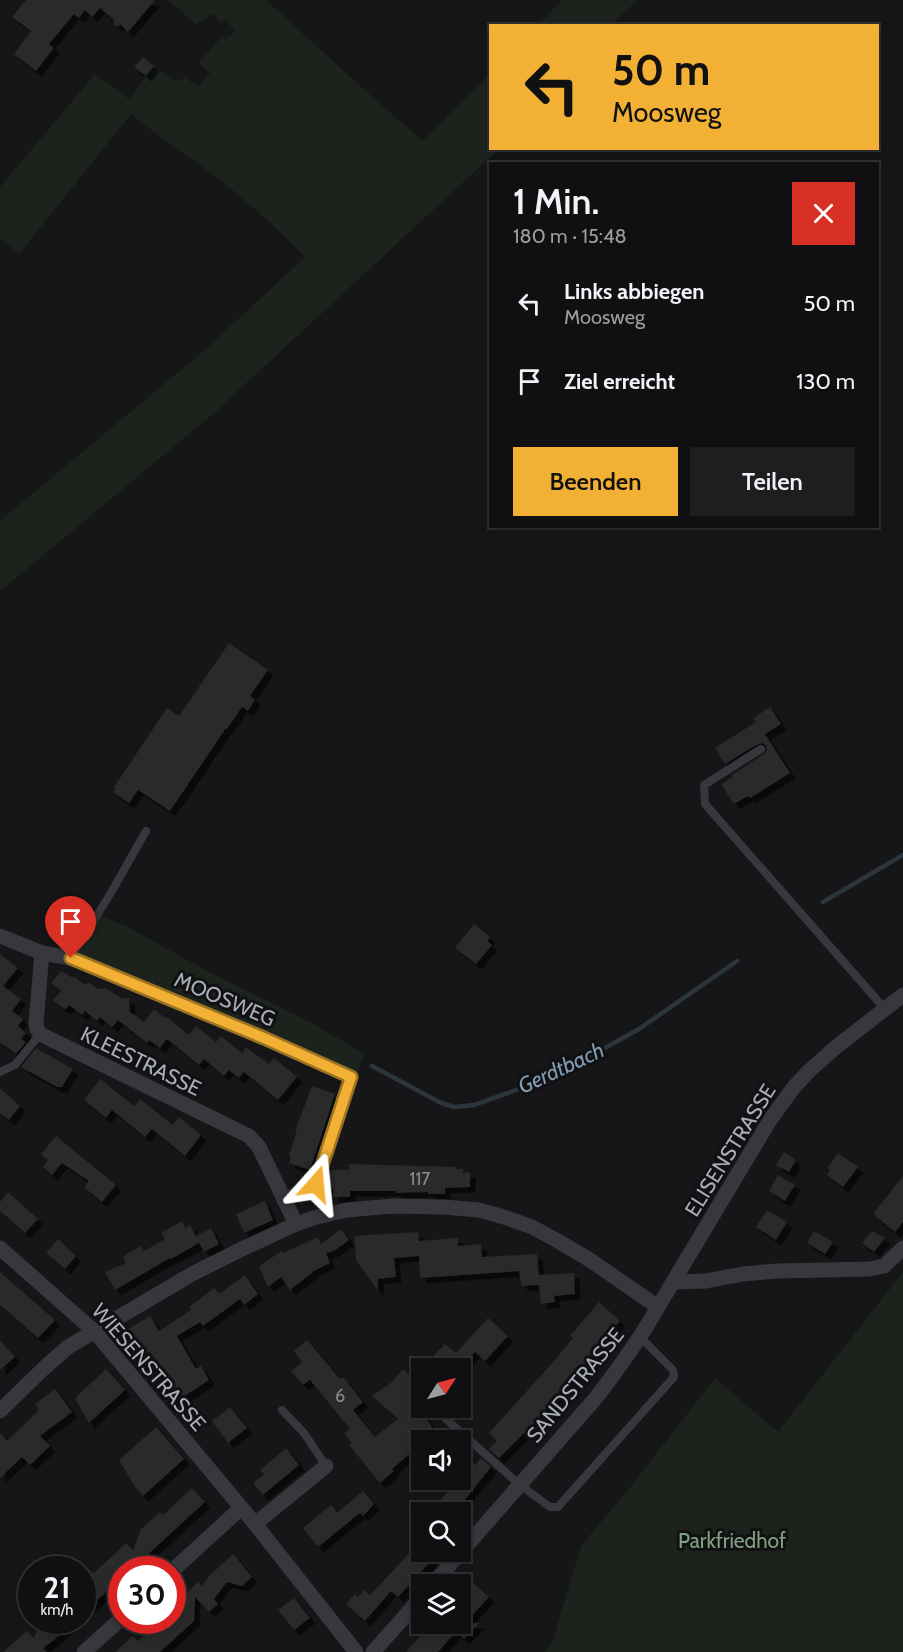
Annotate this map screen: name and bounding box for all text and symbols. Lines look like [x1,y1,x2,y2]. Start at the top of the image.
text: 50 m [612,44,710,96]
icon: left [513,48,591,126]
text: Moosweg [612,96,721,129]
text: 1 Min. [513,179,599,223]
button: close [792,182,855,245]
text: 180 m · 15:48 [513,224,627,248]
text: Links abbiegen [564,278,704,305]
icon: left [513,287,546,320]
text: 50 m [803,290,855,317]
text: Moosweg [564,305,645,329]
icon: arrive [513,365,546,398]
text: Ziel erreicht [564,368,675,395]
text: 130 m [796,368,855,395]
button: Beenden [513,447,678,516]
button: Teilen [690,447,855,516]
pin [45,896,96,958]
icon: arrive [54,905,87,938]
street label: MOOSWEG [171,967,279,1031]
street label: KLEESTRASSE [77,1021,205,1101]
water label: Gerdtbach [514,1036,608,1100]
street label: ELISENSTRASSE [679,1079,781,1221]
position arrow [284,1152,348,1216]
house number: 117 [410,1168,430,1190]
street label: WIESENSTRASSE [87,1298,211,1436]
street label: SANDSTRASSE [521,1323,629,1447]
north arrow [411,1358,471,1418]
map controls [411,1358,471,1634]
house number: 6 [335,1385,345,1407]
button: sound [411,1430,471,1490]
button: search [411,1502,471,1562]
park label: Parkfriedhof [678,1528,786,1553]
speed limit sign: 30 [108,1556,186,1634]
text: 21 [44,1569,70,1606]
button: layers [411,1574,471,1634]
text: km/h [41,1601,73,1619]

